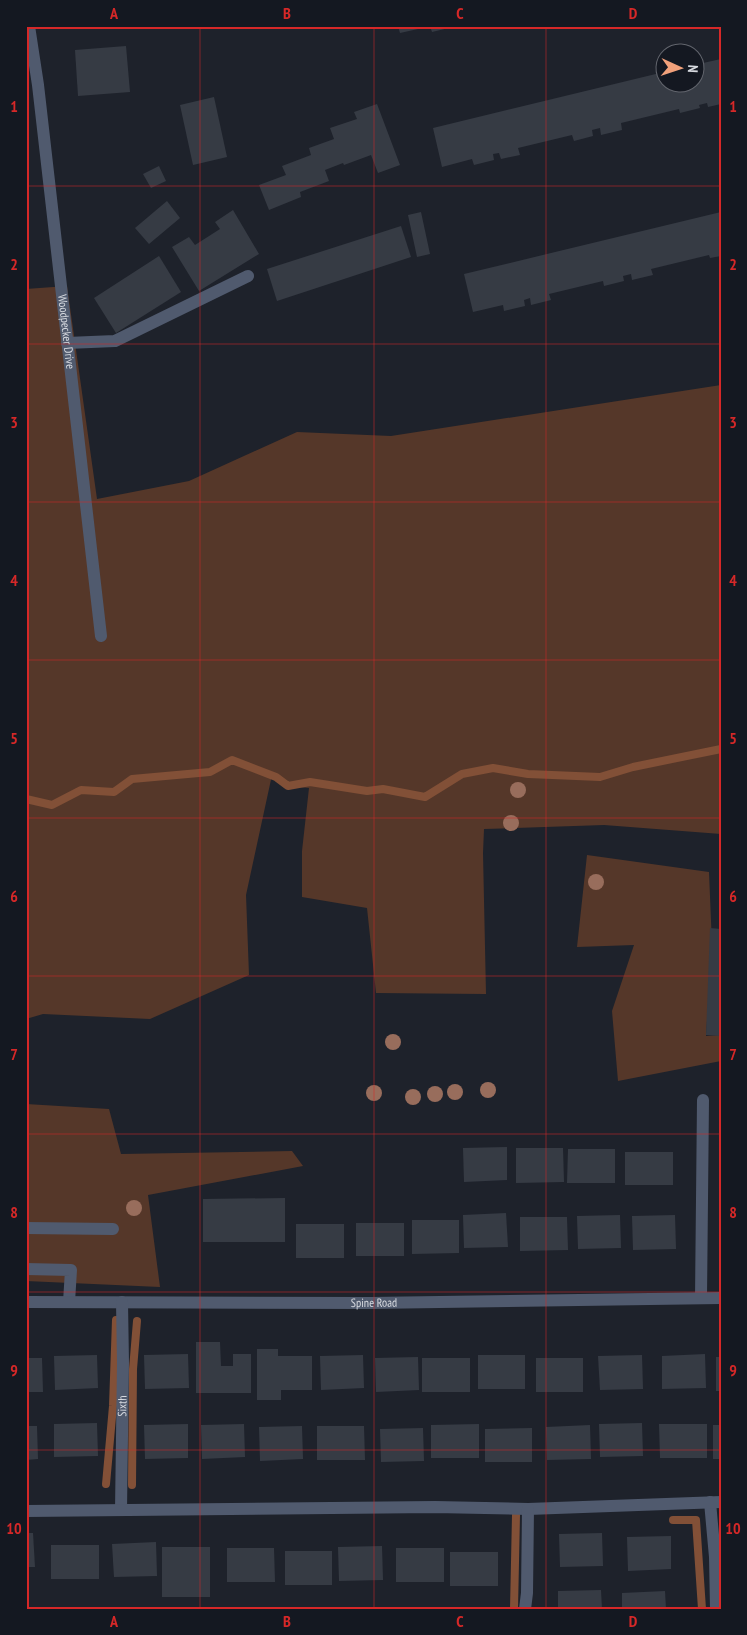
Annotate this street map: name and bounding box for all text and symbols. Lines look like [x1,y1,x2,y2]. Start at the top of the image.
text: A [109,3,119,23]
text: B [283,3,291,23]
text: C [456,3,464,23]
text: D [629,3,638,23]
north arrow [654,42,704,92]
text: N [684,64,702,73]
text: 1 [10,96,18,116]
text: 1 [729,96,737,116]
text: 2 [10,254,18,274]
text: 2 [729,254,737,274]
street label: Woodpecker Drive [55,294,78,370]
text: 3 [10,412,18,432]
text: 3 [729,412,737,432]
text: 4 [10,570,18,590]
text: 4 [729,570,737,590]
text: 5 [10,728,18,748]
text: 5 [729,728,737,748]
text: 6 [10,886,18,906]
text: 6 [729,886,737,906]
text: 7 [10,1044,18,1064]
text: 7 [729,1044,737,1064]
text: 8 [10,1202,18,1222]
text: 8 [729,1202,737,1222]
street label: Spine Road [351,1295,397,1310]
text: 9 [10,1360,18,1380]
text: 9 [729,1360,737,1380]
street label: Sixth [114,1395,130,1417]
text: 10 [6,1518,22,1538]
text: 10 [725,1518,741,1538]
text: A [109,1611,119,1631]
text: B [283,1611,291,1631]
text: C [456,1611,464,1631]
text: D [629,1611,638,1631]

